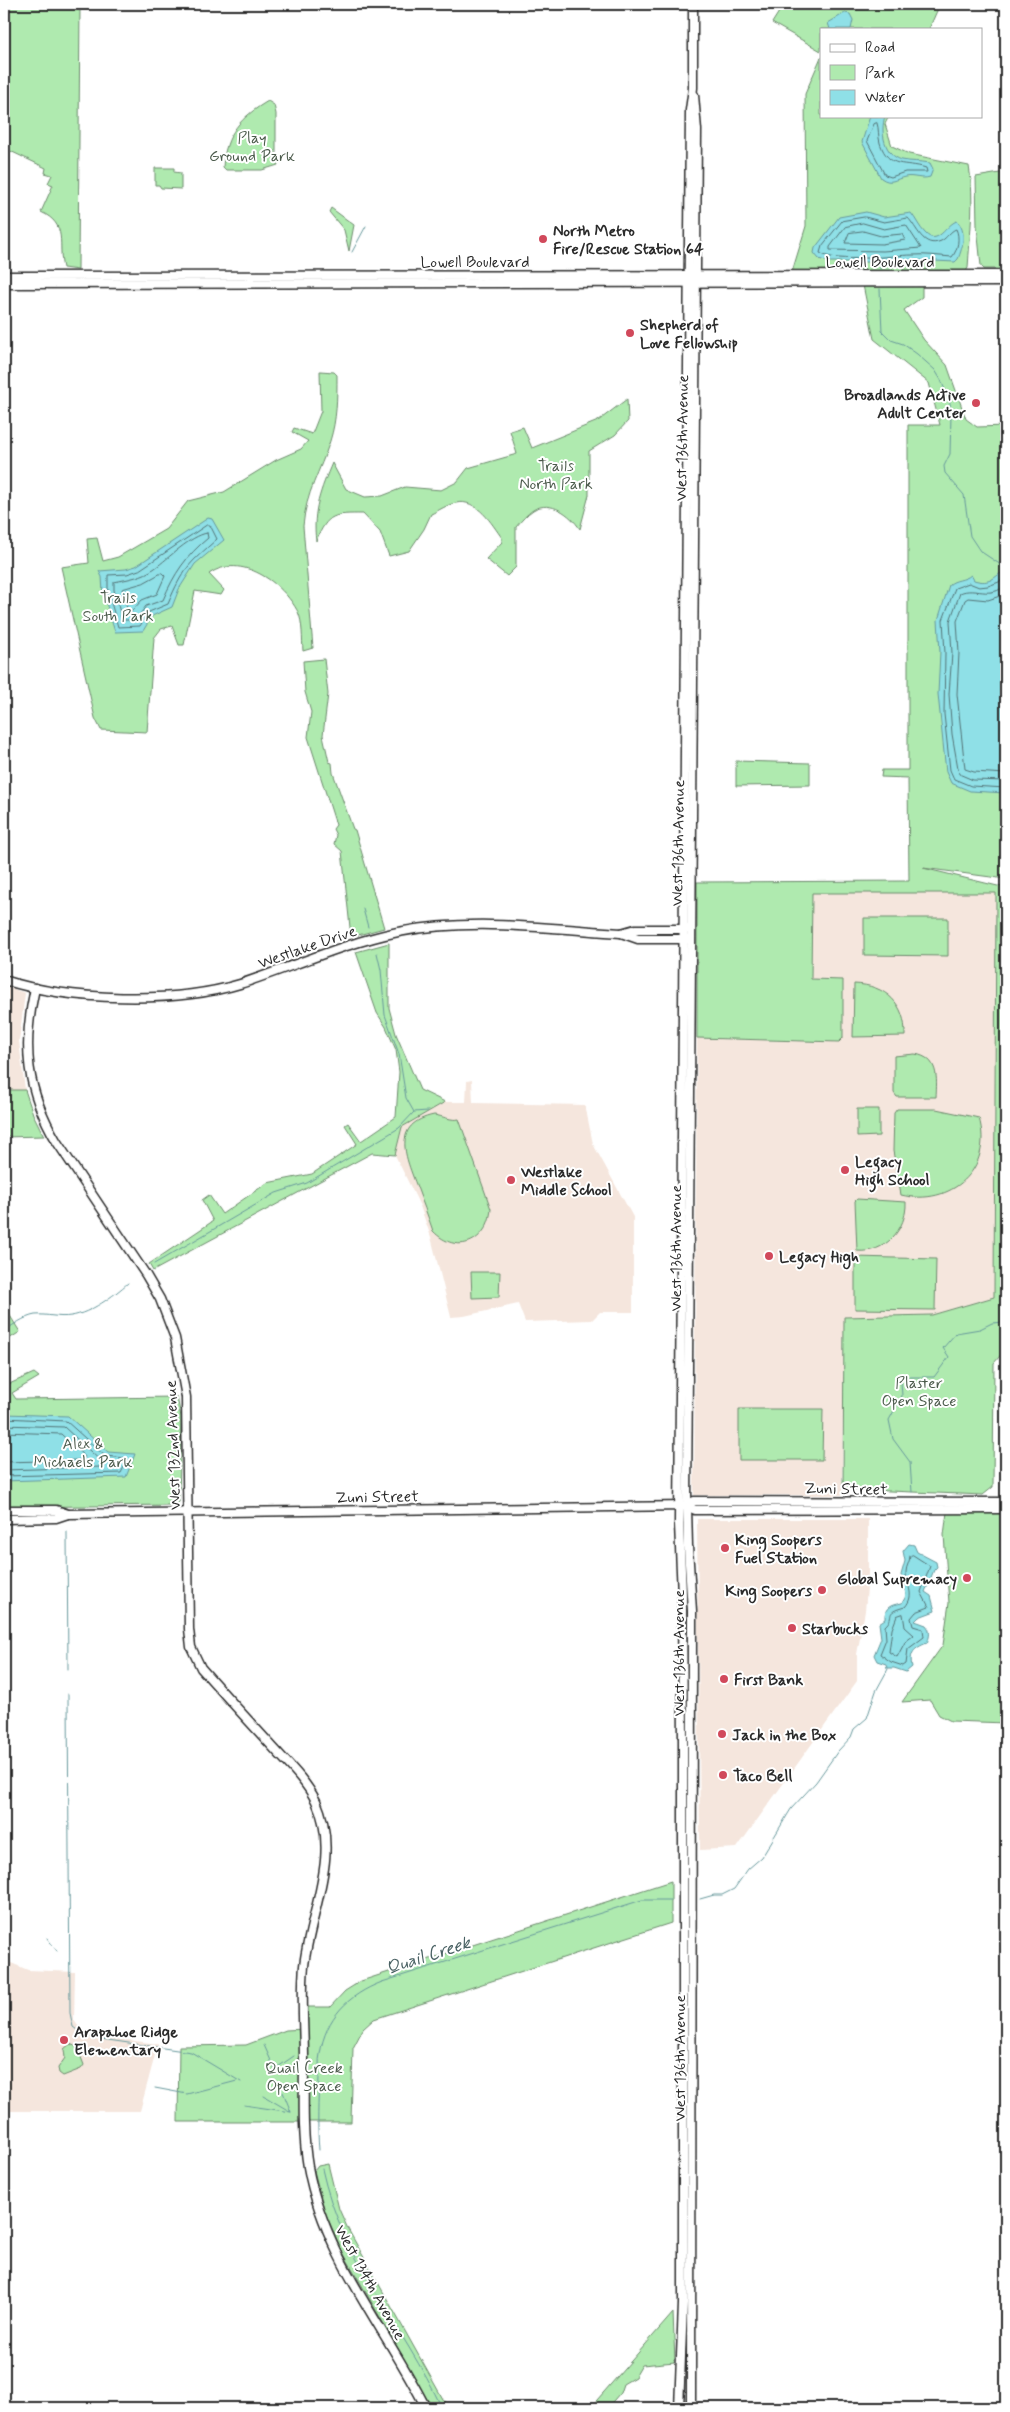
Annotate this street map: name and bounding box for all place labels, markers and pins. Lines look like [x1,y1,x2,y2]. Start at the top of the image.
place label: North Metro Fire/Rescue Station 64 [553,221,704,260]
marker: North Metro Fire/Rescue Station 64 [537,233,549,245]
place label: Shepherd of Love Fellowship [640,315,738,354]
marker: Shepherd of Love Fellowship [624,327,636,339]
place label: Broadlands Active Adult Center [844,385,966,424]
marker: Broadlands Active Adult Center [970,397,982,409]
place label: Legacy High School [855,1152,930,1193]
place label: Westlake Middle School [520,1162,612,1201]
marker: Legacy High School [839,1164,851,1176]
marker: Westlake Middle School [505,1174,517,1186]
place label: Legacy High [779,1247,859,1270]
marker: Legacy High [763,1250,775,1262]
place label: King Soopers Fuel Station [735,1530,823,1569]
marker: King Soopers Fuel Station [719,1542,731,1554]
place label: Global Supremacy [837,1569,957,1590]
marker: Global Supremacy [961,1572,973,1584]
place label: King Soopers [725,1581,813,1604]
marker: King Soopers [816,1584,828,1596]
place label: Starbucks [802,1619,869,1640]
marker: Starbucks [786,1622,798,1634]
place label: First Bank [734,1670,803,1691]
marker: First Bank [718,1673,730,1685]
place label: Jack in the Box [732,1725,836,1746]
marker: Jack in the Box [716,1728,728,1740]
place label: Taco Bell [733,1766,792,1787]
marker: Taco Bell [717,1769,729,1781]
place label: Arapahoe Ridge Elementary [74,2022,178,2061]
marker: Arapahoe Ridge Elementary [58,2034,70,2046]

